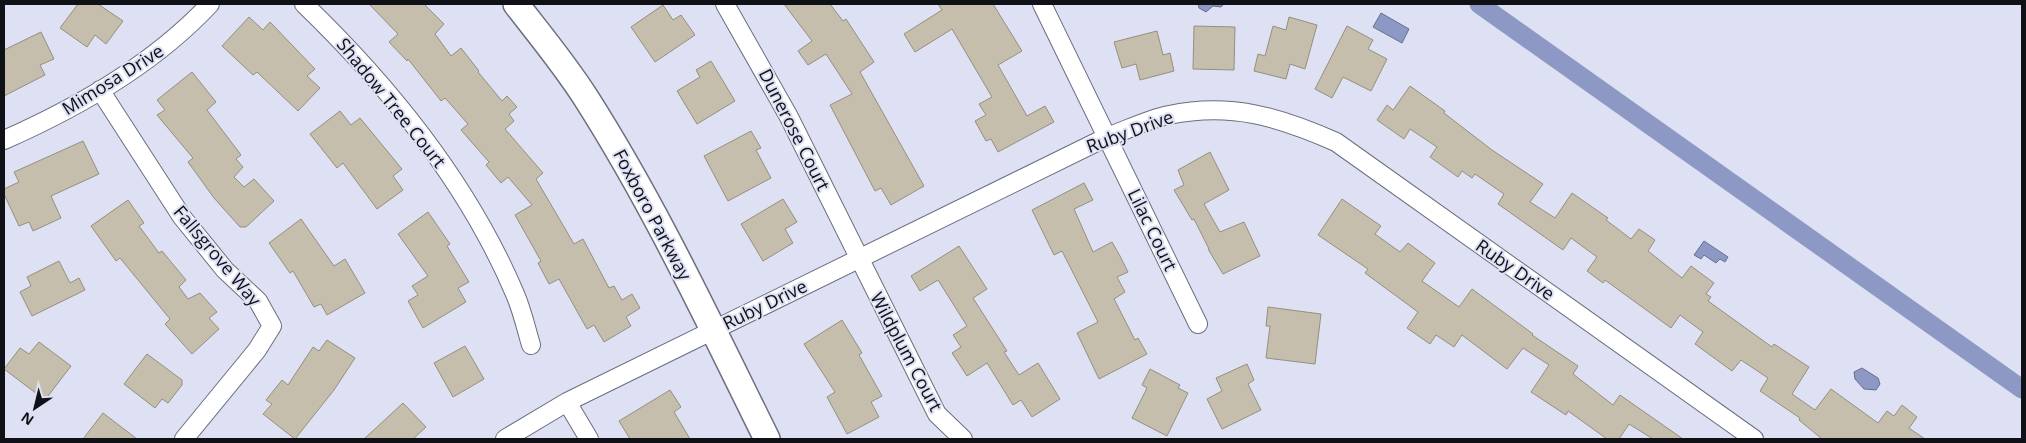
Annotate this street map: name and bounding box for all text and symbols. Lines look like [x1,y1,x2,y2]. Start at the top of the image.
street label: Shadow Tree Court [332,32,452,172]
street label: Mimosa Drive [57,38,168,120]
street label: Dunerose Court [754,64,836,195]
street label: Ruby Drive [1083,104,1176,158]
street label: Foxboro Parkway [608,145,698,285]
street label: Lilac Court [1123,184,1183,275]
street label: Fallsgrove Way [169,200,268,311]
street label: Ruby Drive [1471,233,1560,305]
street label: Ruby Drive [718,273,811,335]
street label: Wildplum Court [865,288,948,415]
north arrow [10,383,60,433]
text: N [17,408,37,430]

